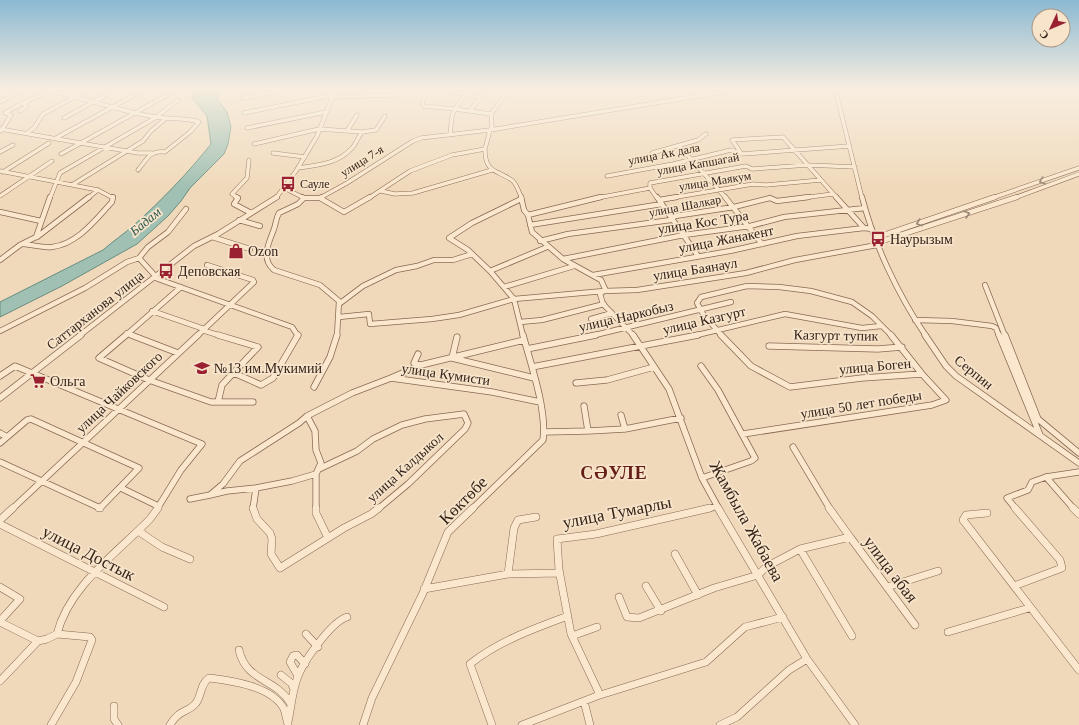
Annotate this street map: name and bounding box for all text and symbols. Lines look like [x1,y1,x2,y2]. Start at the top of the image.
north arrow [1031,8,1071,48]
text: С [1037,28,1051,42]
street label: улица Ак дала [627,140,702,168]
street label: улица 7-я [338,142,387,180]
street label: улица Капшагай [656,150,741,178]
street label: улица Маякум [678,168,753,194]
bus stop icon: Сауле [279,175,297,193]
one-way arrow [1039,176,1046,185]
place label: Сауле [300,177,330,191]
street label: улица Шалкар [648,192,722,220]
water label: Бадам [126,204,164,239]
street label: улица Кос Тура [657,208,750,237]
one-way arrow [963,210,970,219]
one-way arrow [916,218,923,226]
street label: улица Жанакент [677,223,775,256]
bus stop icon: Наурызым [869,230,887,248]
place label: Наурызым [890,232,953,247]
shop icon: Ozon [227,242,245,260]
place label: Ozon [248,244,278,259]
street label: улица Баянаул [652,255,738,284]
bus stop icon: Деповская [157,262,175,280]
place label: Деповская [178,264,241,279]
street label: Саттарханова улица [44,267,147,353]
street label: улица Наркобыз [577,298,675,335]
street label: улица Казгурт [661,304,747,337]
street label: Казгурт тупик [793,327,879,344]
street label: улица Чайковского [73,349,165,436]
street label: Серпин [951,352,996,393]
street label: улица Боген [838,356,912,377]
school or university icon: №13 им.Мукимий [193,359,211,377]
place label: №13 им.Мукимий [214,361,322,376]
street label: улица Кумисти [401,361,492,388]
supermarket icon: Ольга [29,372,47,390]
place label: Ольга [50,374,86,389]
street label: улица 50 лет победы [799,387,923,421]
street label: улица Калдыкол [364,429,446,505]
street label: Жамбыла Жабаева [706,458,788,585]
district label: СӘУЛЕ [580,463,648,483]
street label: Көктөбе [436,473,491,528]
street label: улица Тумарлы [561,493,674,532]
street label: улица Достык [39,522,139,585]
street label: улица абая [860,533,922,606]

